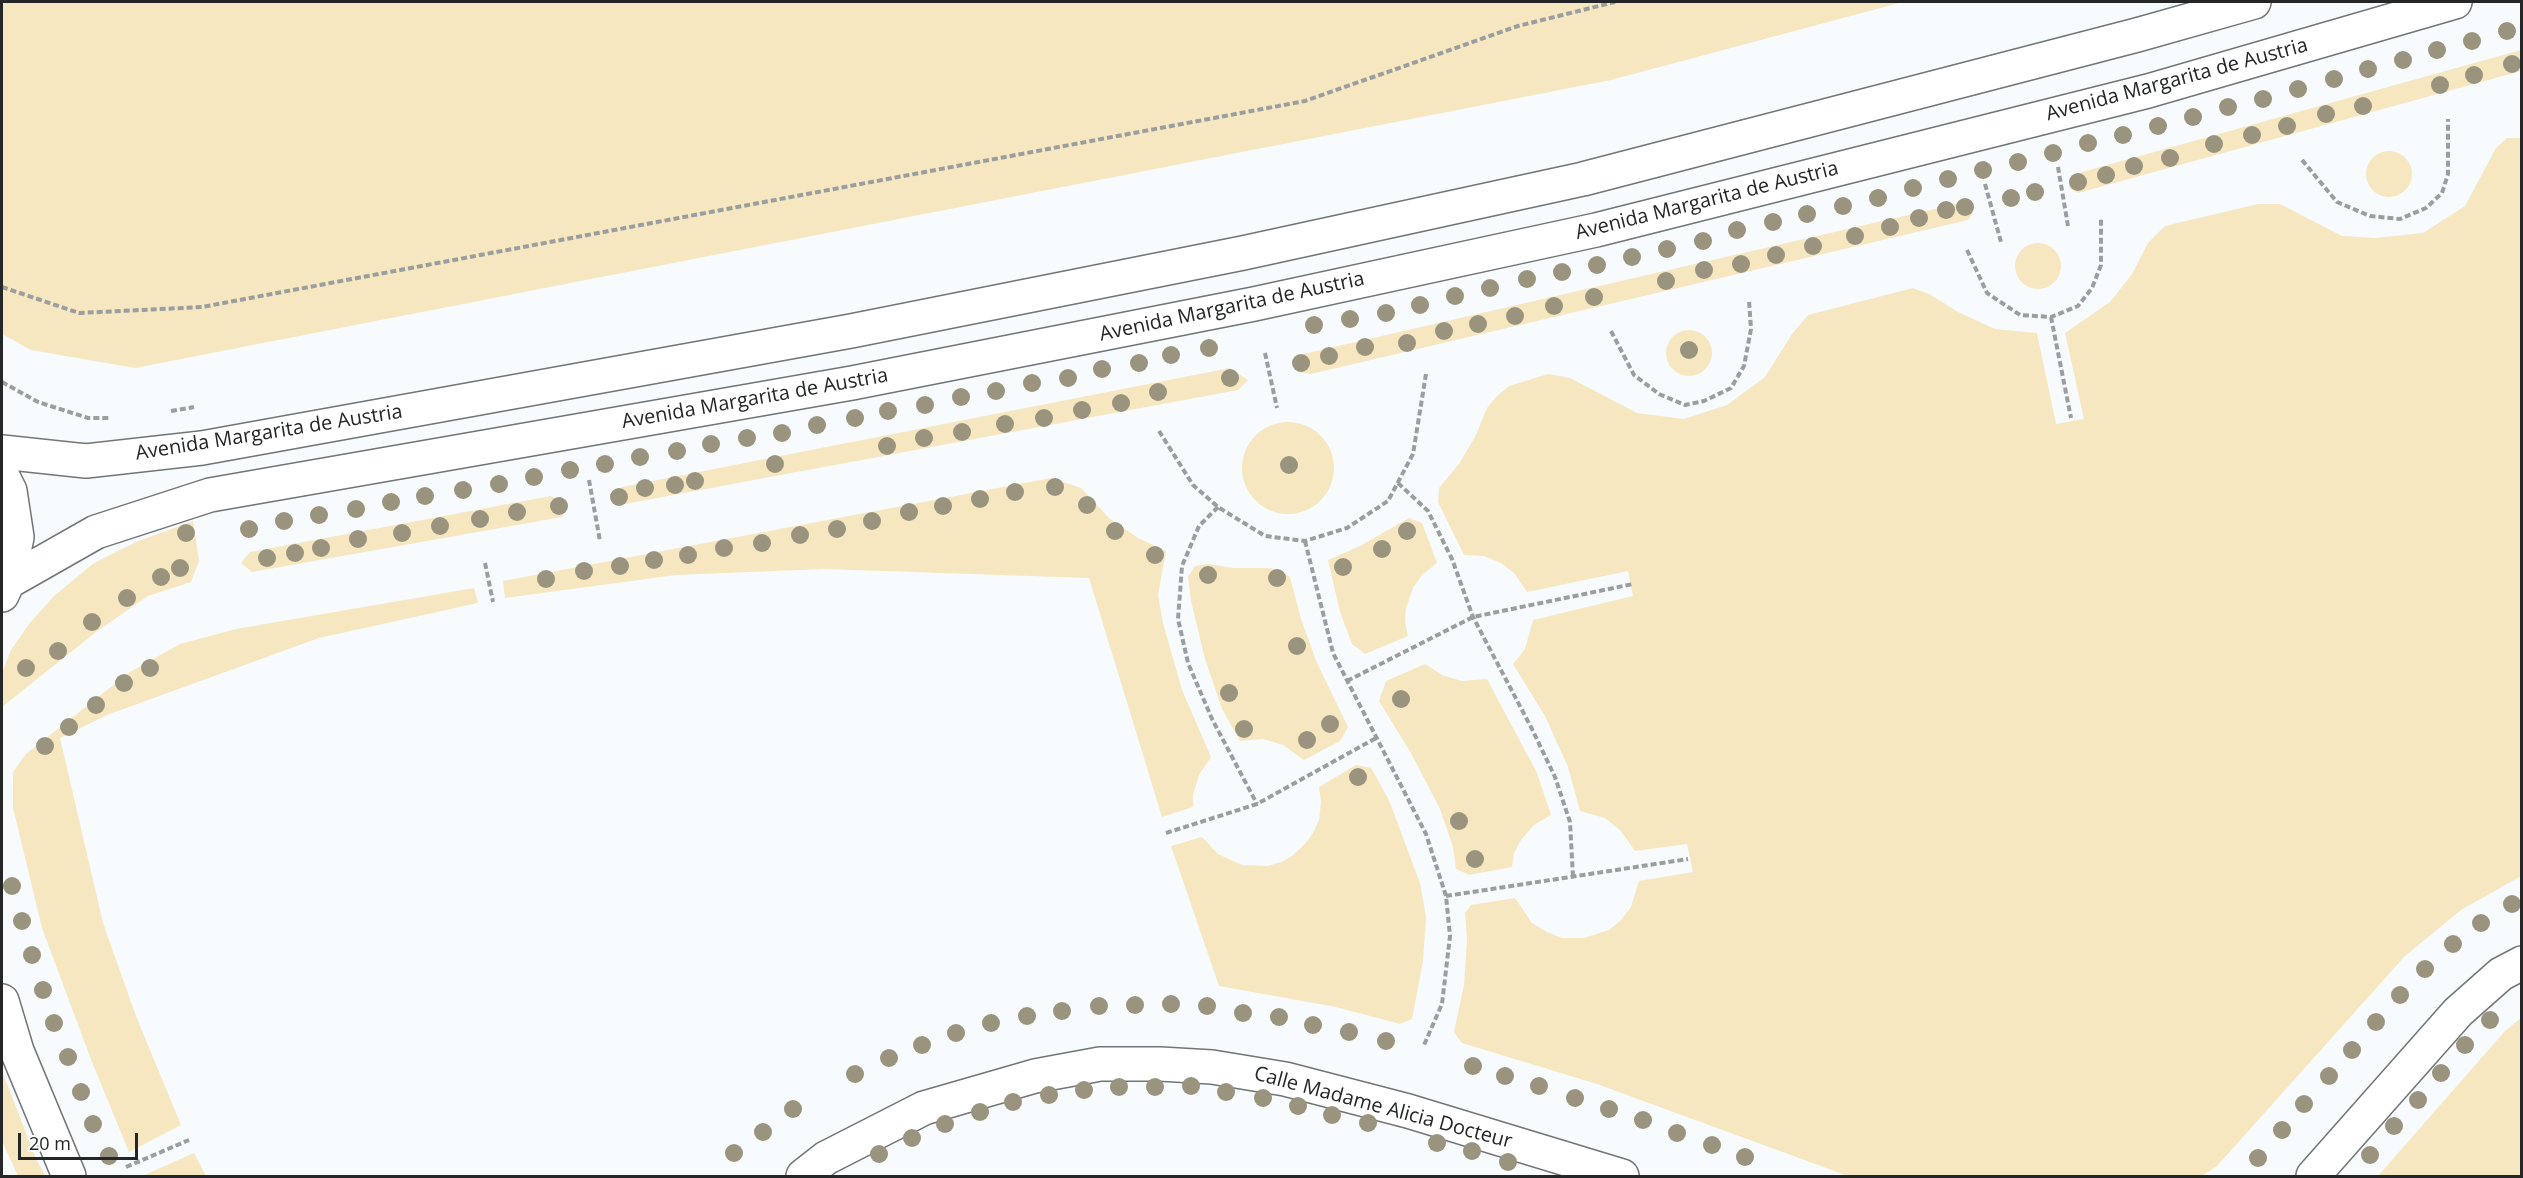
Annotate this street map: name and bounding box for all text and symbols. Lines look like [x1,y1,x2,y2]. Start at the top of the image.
street label: Avenida Margarita de Austria [2043,33,2311,127]
street label: Avenida Margarita de Austria [1573,157,1841,245]
street label: Avenida Margarita de Austria [1097,267,1367,347]
street label: Avenida Margarita de Austria [620,364,890,434]
street label: Avenida Margarita de Austria [134,400,404,466]
street label: Calle Madame Alicia Docteur [1251,1062,1515,1154]
scale bar [21,1121,141,1159]
text: 20 m [29,1131,71,1155]

